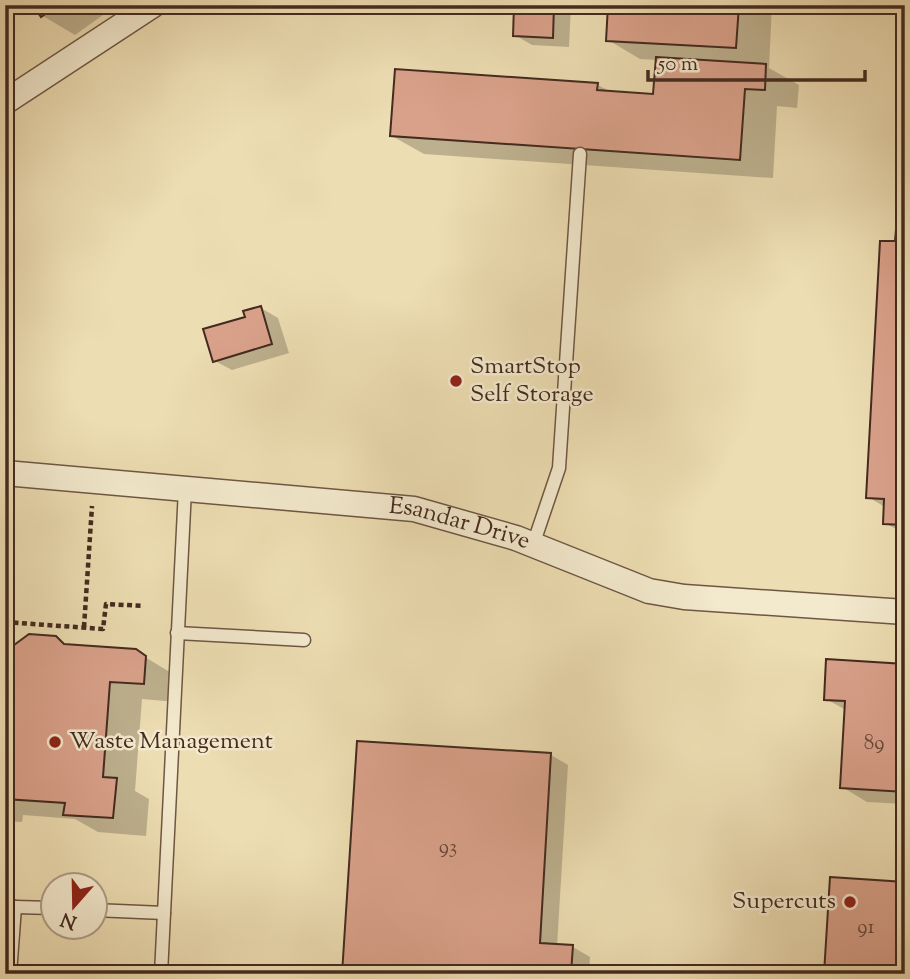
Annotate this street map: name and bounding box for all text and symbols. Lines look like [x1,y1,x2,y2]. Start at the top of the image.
scale bar [648,38,864,82]
text: 50 m [657,50,698,80]
place label: SmartStop Self Storage [470,350,594,412]
marker: SmartStop Self Storage [448,373,464,389]
street label: Esandar Drive [387,490,535,559]
place label: Waste Management [69,725,273,759]
house number: 89 [864,729,884,759]
marker: Waste Management [47,734,63,750]
house number: 93 [439,833,457,863]
north arrow [38,870,108,940]
place label: Supercuts [732,885,836,919]
marker: Supercuts [842,894,858,910]
text: N [57,904,81,935]
house number: 91 [857,913,875,943]

